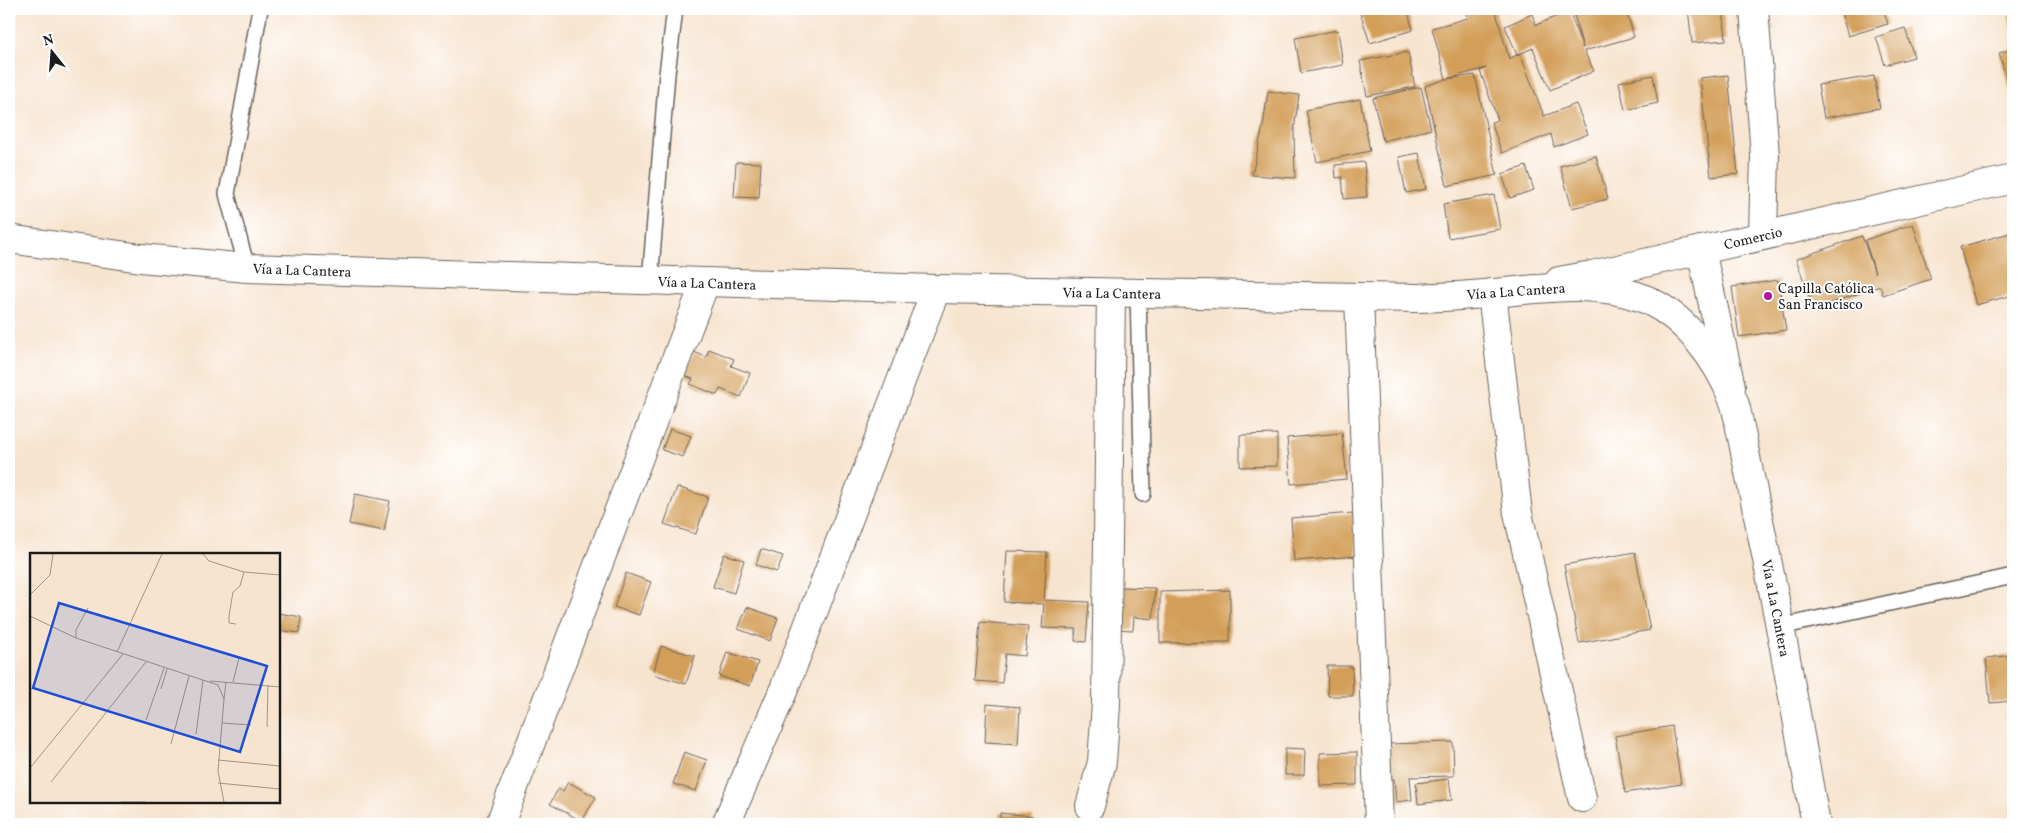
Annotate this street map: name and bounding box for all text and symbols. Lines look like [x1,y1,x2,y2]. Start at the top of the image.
north arrow [28,28,78,78]
text: N [41,30,56,52]
street label: Comercio [1722,224,1784,255]
street label: Vía a La Cantera [252,260,352,283]
street label: Vía a La Cantera [657,273,757,296]
street label: Vía a La Cantera [1466,280,1566,305]
place label: Capilla Católica San Francisco [1778,280,1874,315]
street label: Vía a La Cantera [1062,284,1162,305]
marker: Capilla Católica San Francisco [1762,290,1774,302]
inset map [30,553,280,803]
street label: Vía a La Cantera [1756,558,1793,659]

